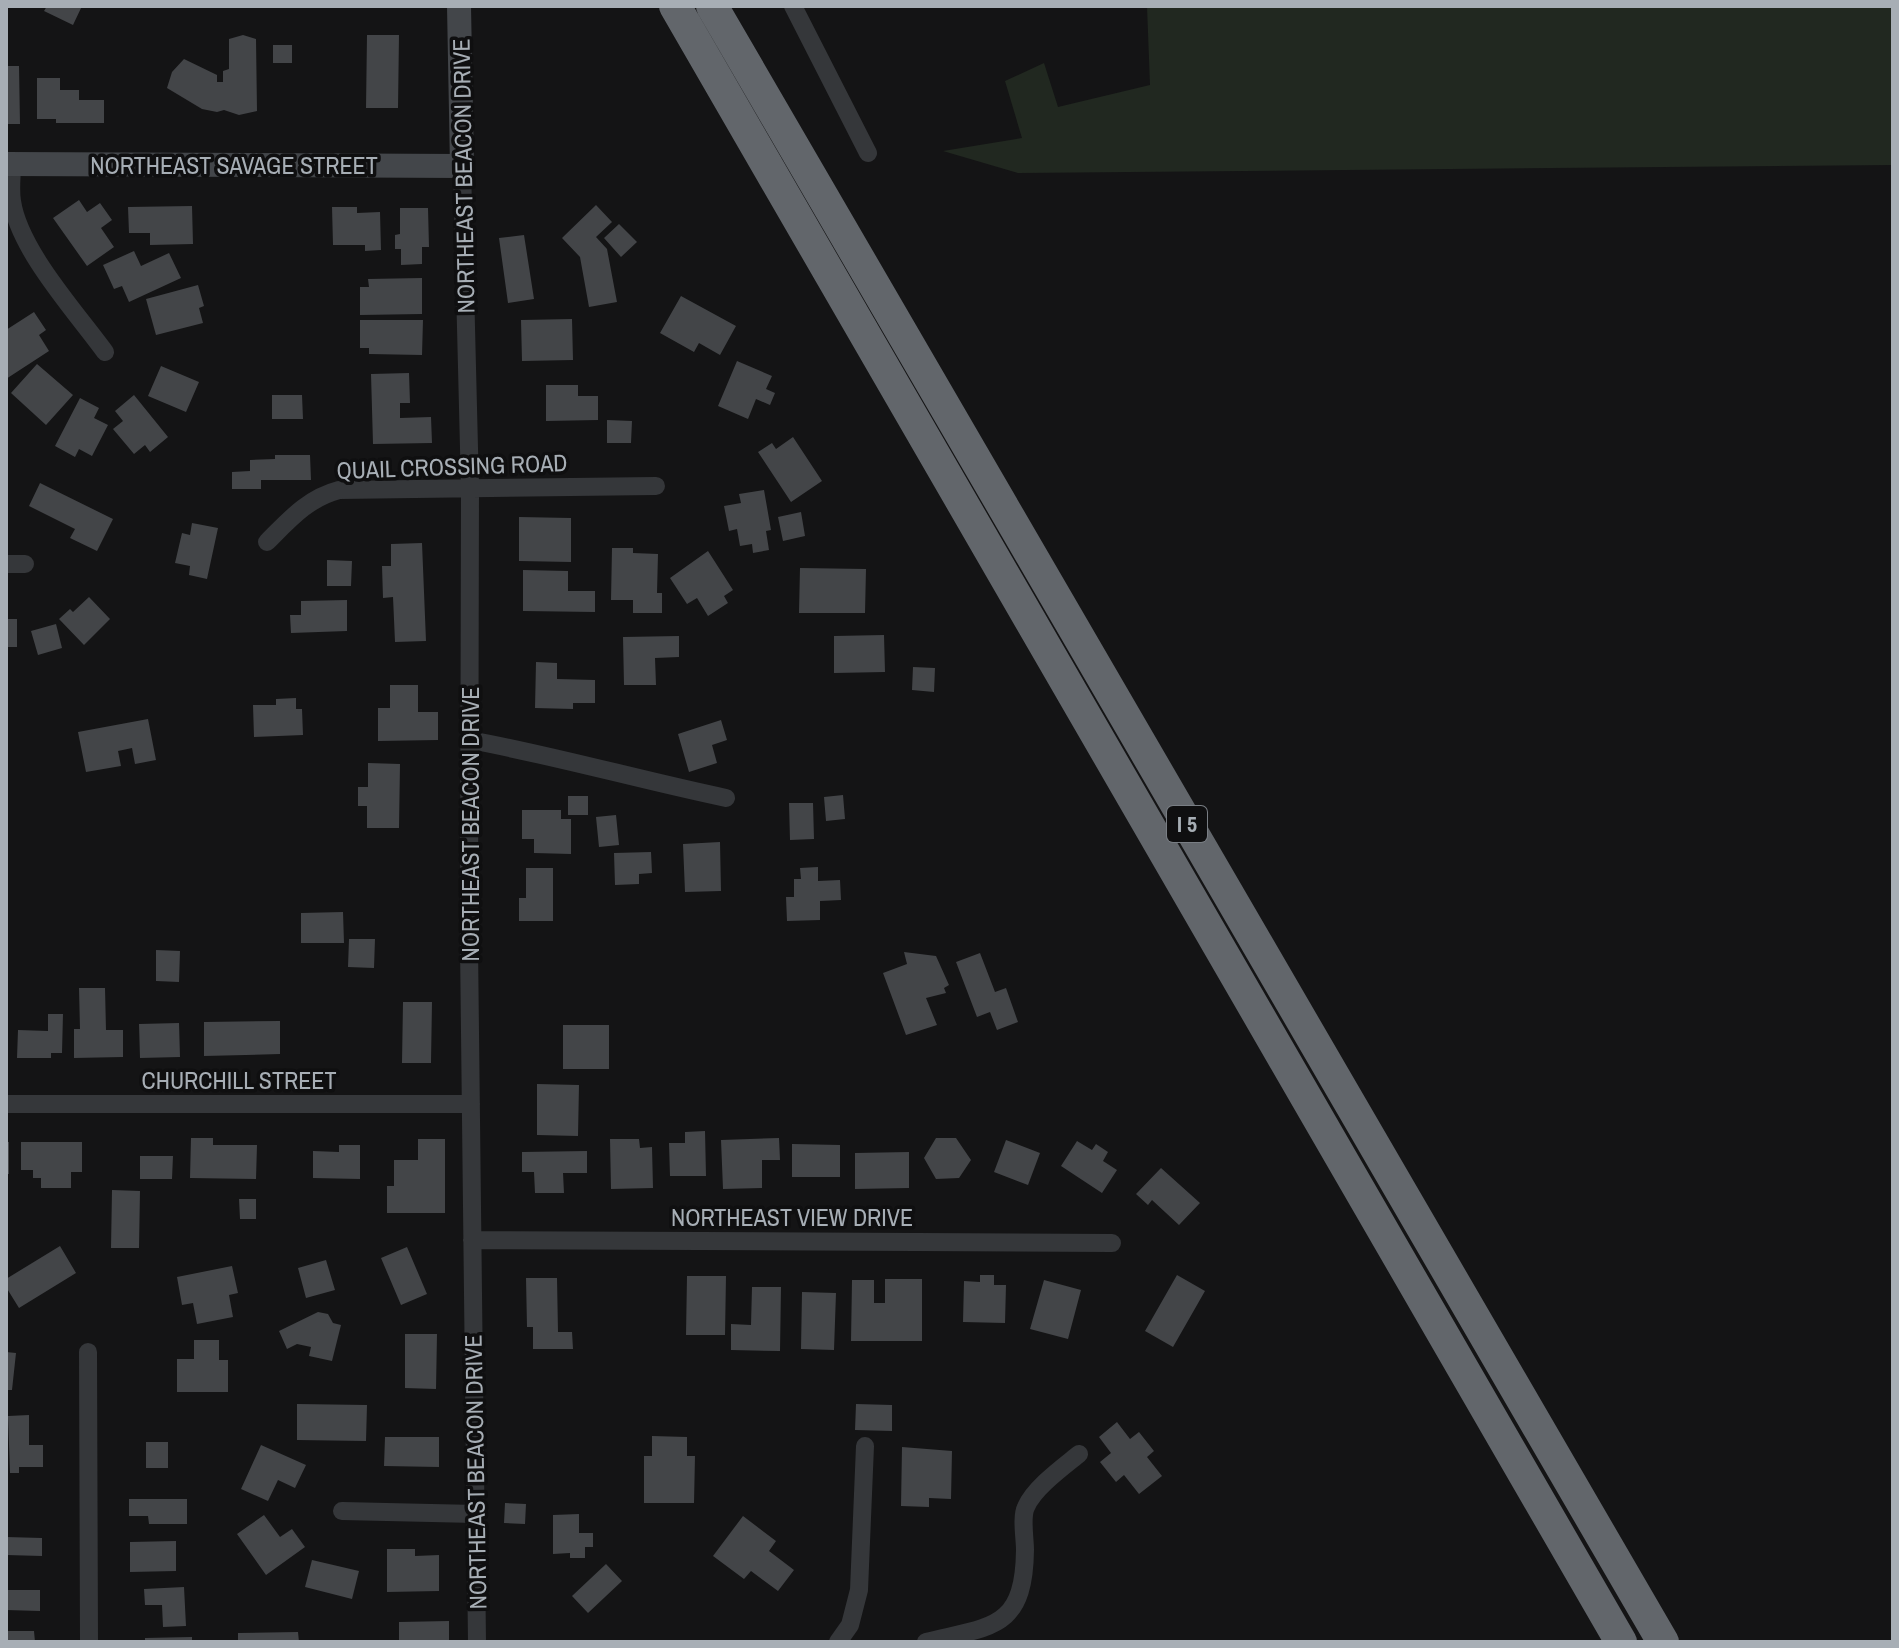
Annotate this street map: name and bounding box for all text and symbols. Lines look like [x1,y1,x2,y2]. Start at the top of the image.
street label: NORTHEAST BEACON DRIVE [445,38,481,314]
street label: NORTHEAST SAVAGE STREET [90,149,378,181]
street label: QUAIL CROSSING ROAD [336,446,568,486]
street label: NORTHEAST BEACON DRIVE [454,687,486,961]
road number: I 5 [1167,806,1207,842]
street label: CHURCHILL STREET [142,1064,337,1096]
street label: NORTHEAST VIEW DRIVE [671,1201,913,1233]
street label: NORTHEAST BEACON DRIVE [457,1334,493,1610]

